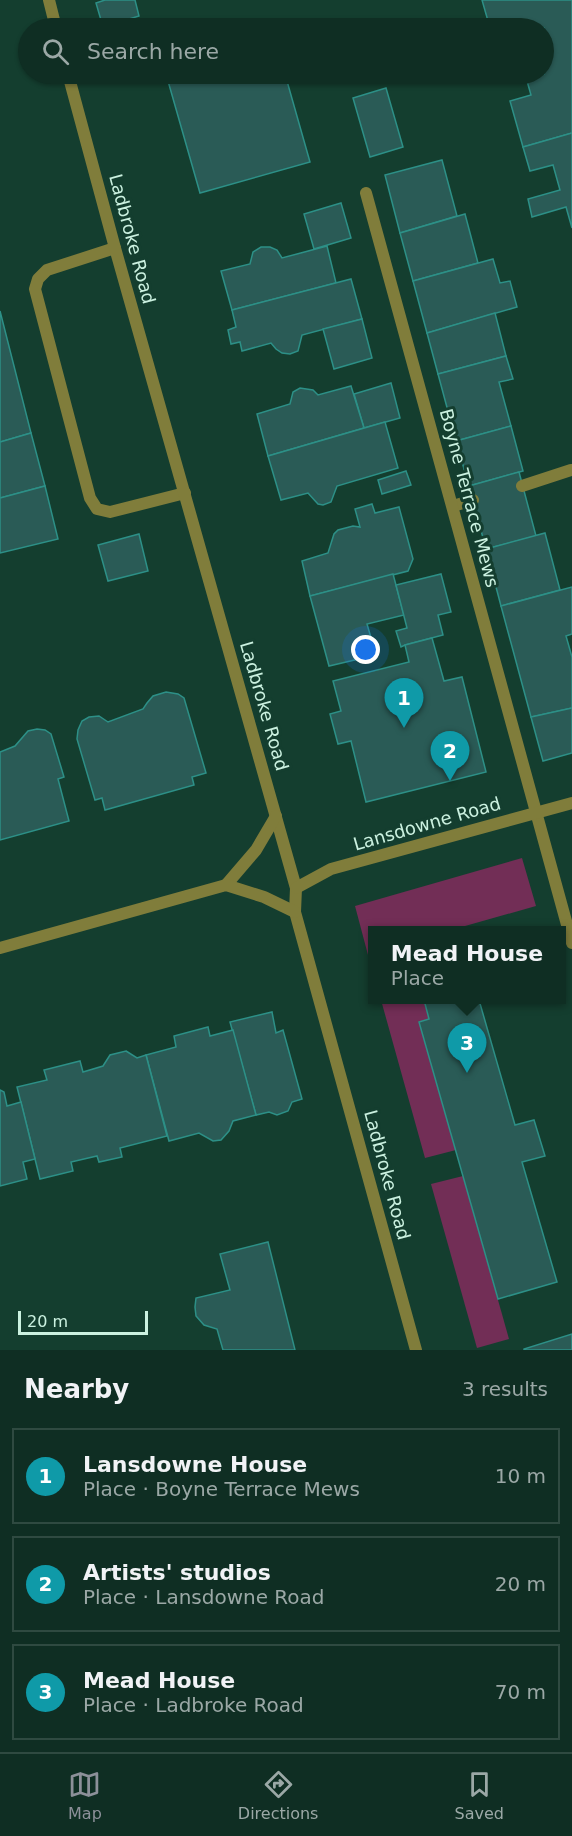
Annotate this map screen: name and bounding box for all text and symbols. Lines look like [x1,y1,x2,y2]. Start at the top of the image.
search box [18,18,554,84]
icon: search [39,35,72,68]
text: Search here [87,39,219,64]
street label: Ladbroke Road [105,172,160,306]
street label: Boyne Terrace Mews [436,406,503,590]
your location [351,635,380,664]
street label: Ladbroke Road [236,639,293,773]
pin: 1 [384,678,424,728]
pin: 2 [430,732,470,781]
street label: Lansdowne Road [351,792,503,855]
popup [368,926,566,1004]
text: Mead House [391,941,543,966]
text: Place [391,966,444,990]
pin: 3 [448,1024,486,1073]
street label: Ladbroke Road [360,1108,415,1242]
scale bar [18,1308,148,1336]
text: 20 m [27,1312,68,1331]
text: Nearby [24,1374,129,1404]
text: 3 results [462,1377,548,1401]
text: Lansdowne House [83,1452,307,1477]
text: 1 [39,1464,52,1488]
text: 10 m [495,1464,546,1488]
text: Place · Boyne Terrace Mews [83,1477,360,1501]
text: Artists' studios [83,1560,271,1585]
text: 2 [39,1572,52,1596]
text: 20 m [495,1572,546,1596]
text: Place · Lansdowne Road [83,1585,325,1609]
text: Mead House [83,1668,235,1693]
text: 3 [39,1680,52,1704]
text: 70 m [495,1680,546,1704]
text: Place · Ladbroke Road [83,1693,304,1717]
tab: Map [68,1768,102,1823]
tab: Directions [238,1768,318,1823]
tab: Saved [455,1768,504,1823]

